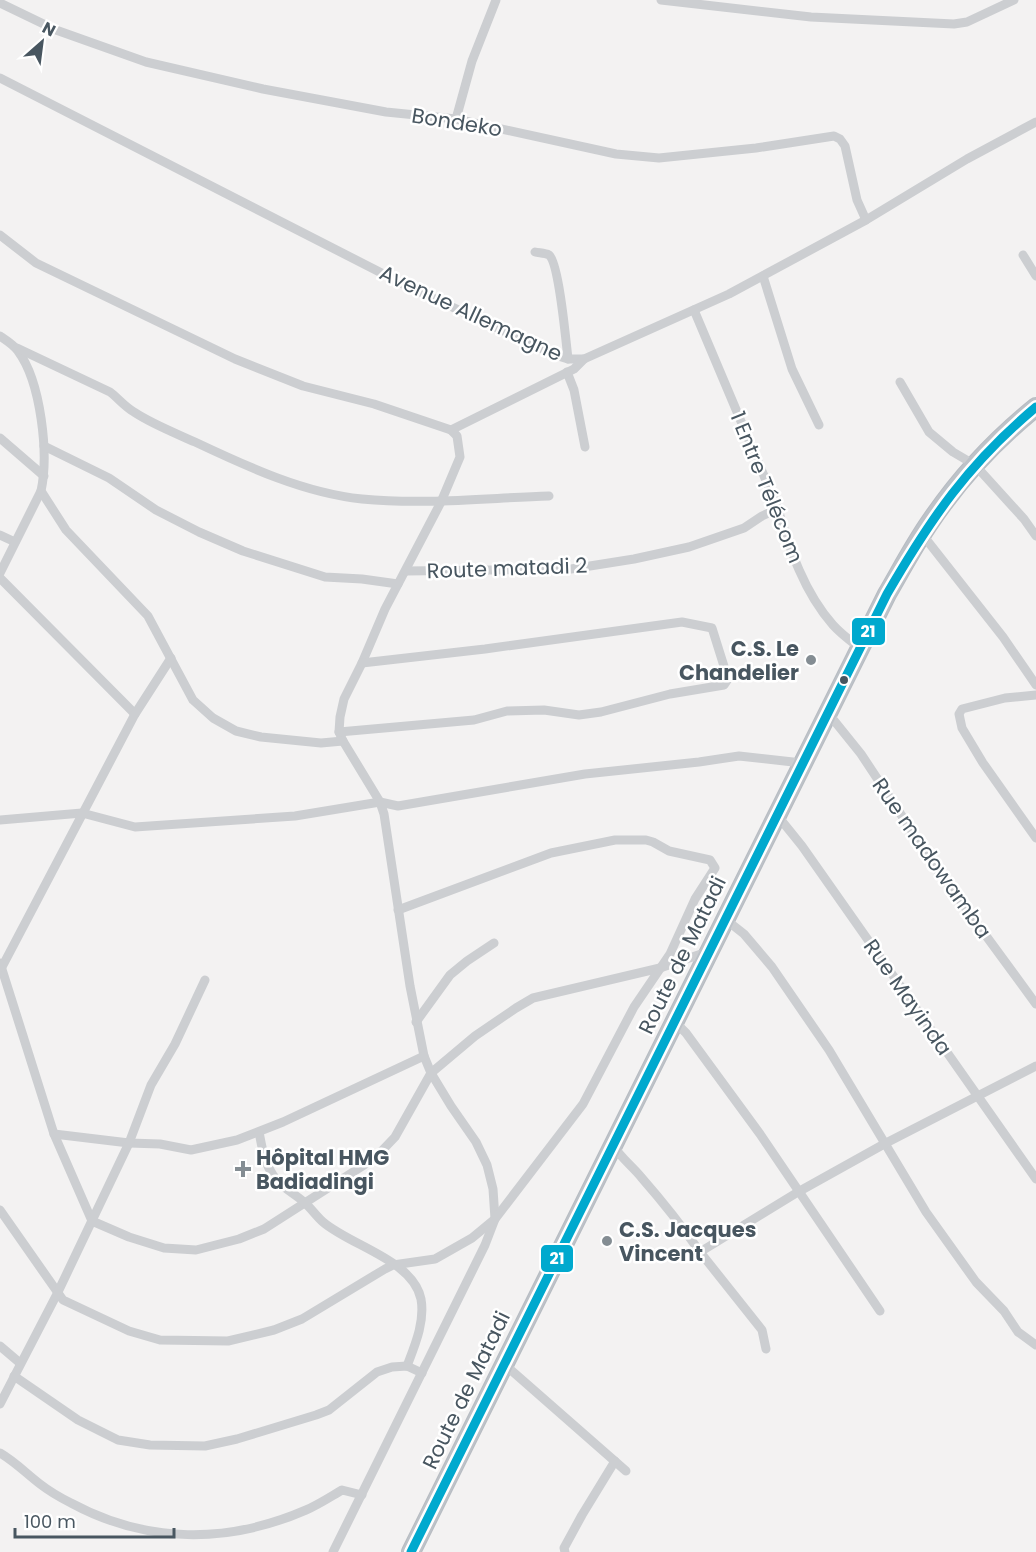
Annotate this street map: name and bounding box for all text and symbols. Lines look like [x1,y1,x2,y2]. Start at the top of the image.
north arrow [12,12,72,72]
text: N [38,16,60,42]
street label: Bondeko [410,101,504,143]
street label: Avenue Allemagne [375,258,567,368]
street label: 1 Entre Télécom [723,407,811,567]
street label: Route matadi 2 [426,551,588,585]
line badge: 21 [851,617,886,646]
text: 21 [860,620,876,643]
place label: C.S. Le Chandelier [679,634,799,687]
marker: C.S. Le Chandelier [804,653,818,667]
unlabelled marker [838,674,850,686]
street label: Rue madowamba [866,772,998,944]
street label: Route de Matadi [631,871,733,1039]
street label: Rue Mayinda [857,933,959,1061]
place label: Hôpital HMG Badiadingi [256,1143,389,1196]
marker: Hôpital HMG Badiadingi [234,1160,252,1178]
place label: C.S. Jacques Vincent [619,1215,756,1268]
marker: C.S. Jacques Vincent [600,1234,614,1248]
line badge: 21 [540,1244,574,1273]
text: 21 [549,1247,565,1270]
street label: Route de Matadi [415,1306,517,1474]
scale bar [15,1501,174,1539]
text: 100 m [24,1509,76,1534]

